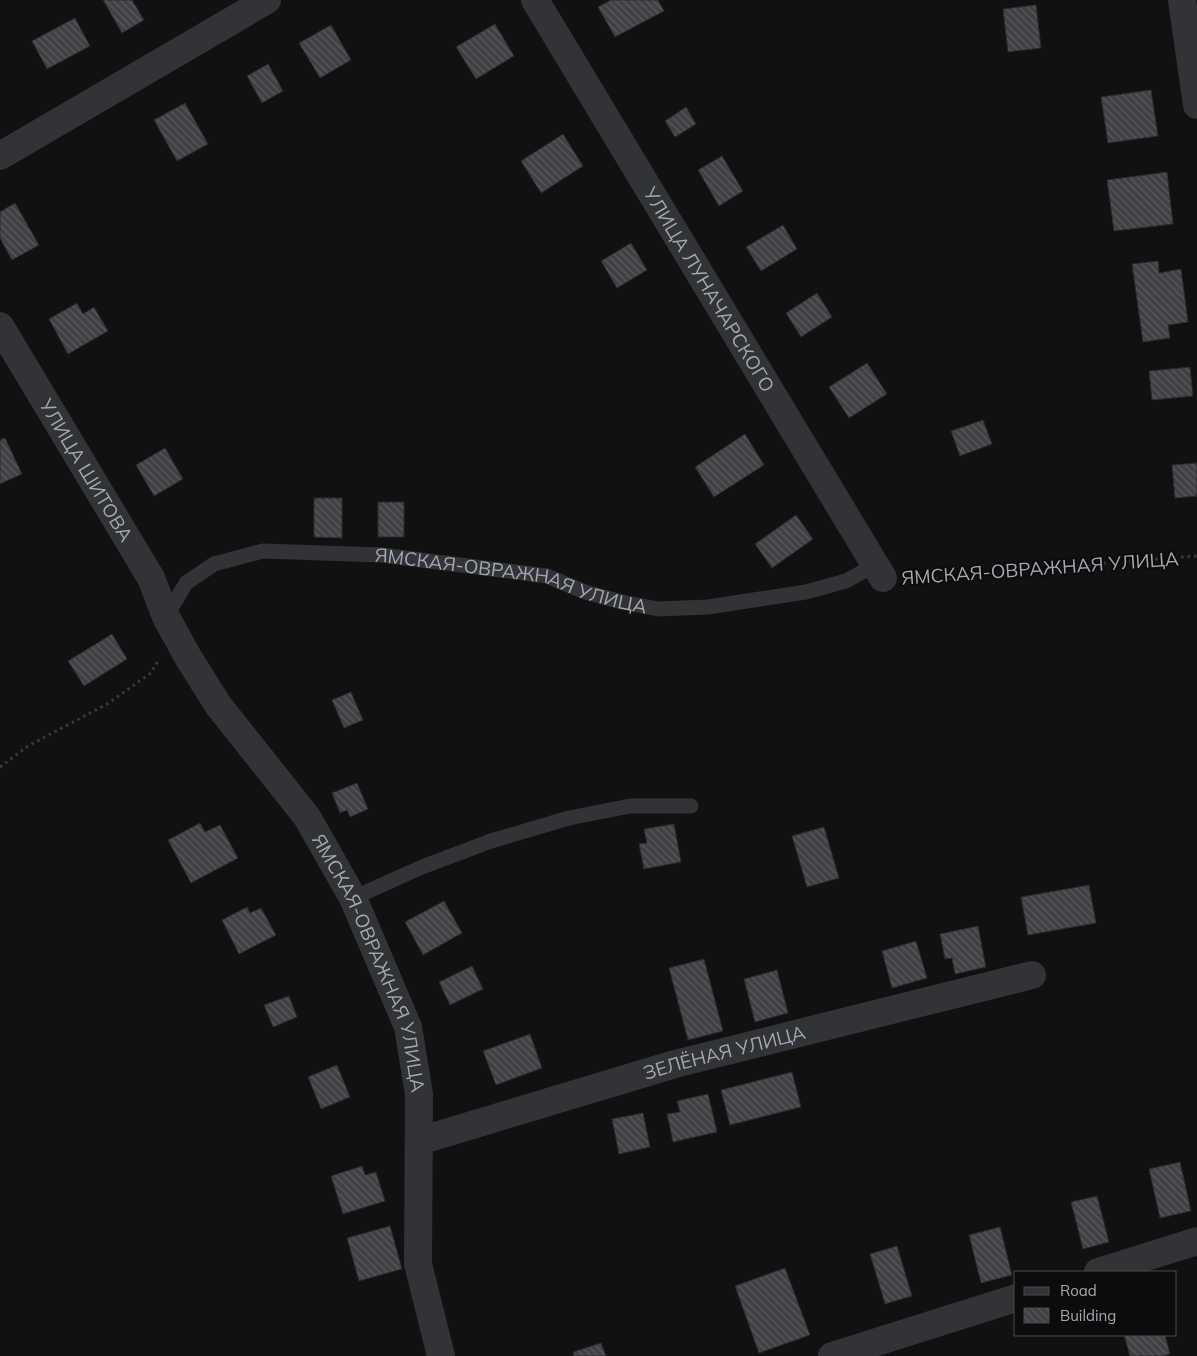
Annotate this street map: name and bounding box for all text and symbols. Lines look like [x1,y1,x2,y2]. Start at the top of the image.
street label: УЛИЦА ЛУНАЧАРСКОГО [638,182,780,396]
street label: УЛИЦА ШИТОВА [34,393,138,546]
street label: ЯМСКАЯ-ОВРАЖНАЯ УЛИЦА [374,543,649,619]
street label: ЯМСКАЯ-ОВРАЖНАЯ УЛИЦА [900,546,1180,590]
street label: ЯМСКАЯ-ОВРАЖНАЯ УЛИЦА [307,829,431,1094]
street label: ЗЕЛЁНАЯ УЛИЦА [640,1020,808,1085]
legend [1014,1271,1177,1336]
text: Road [1060,1281,1097,1300]
text: Building [1060,1306,1116,1325]

